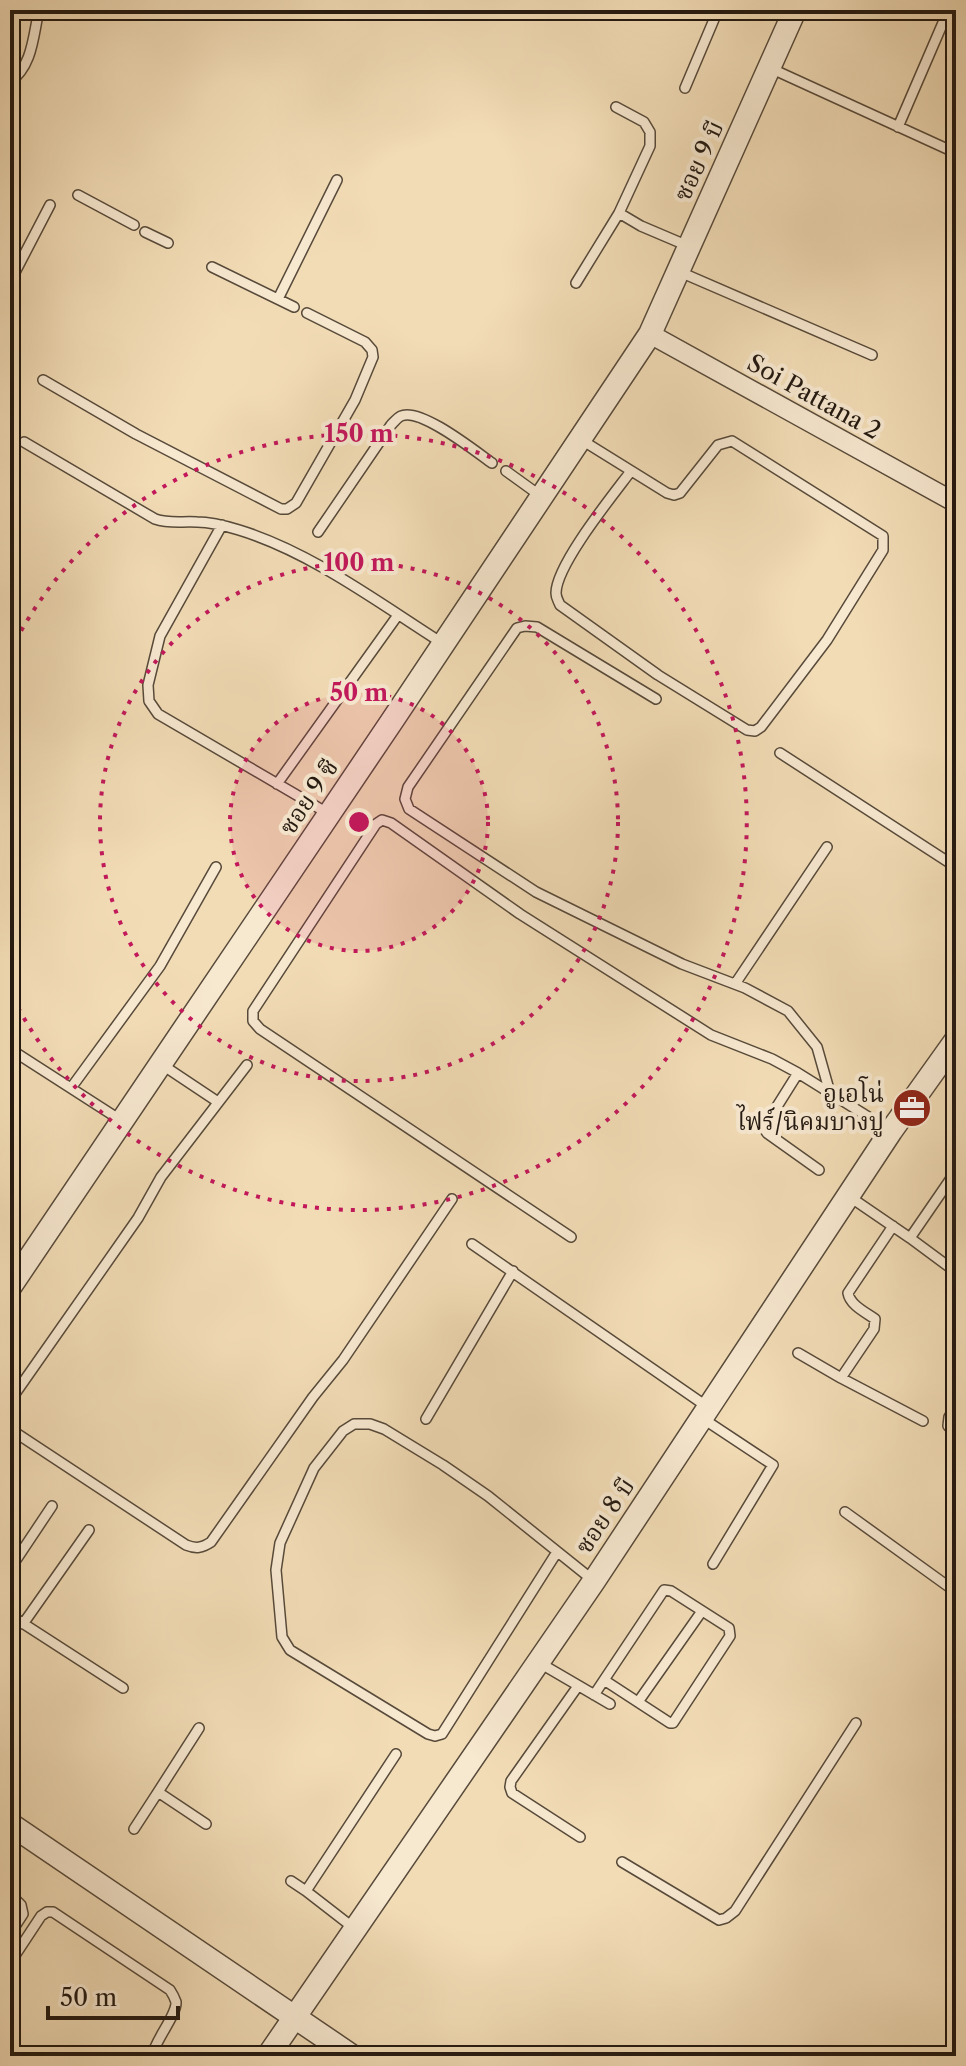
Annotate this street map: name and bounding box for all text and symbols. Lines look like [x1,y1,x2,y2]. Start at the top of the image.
street label: ซอย 9 บี [668,116,730,205]
street label: Soi Pattana 2 [742,348,886,445]
text: 150 m [324,419,394,448]
text: 100 m [323,548,395,577]
text: 50 m [330,678,388,707]
street label: ซอย 9 ซี [273,754,344,840]
centre of rings [345,808,373,836]
place label: อูเอโน่ ไฟร์/นิคมบางปู [736,1076,884,1137]
office icon: อูเอโน่ ไฟร์/นิคมบางปู [891,1087,933,1129]
street label: ซอย 8 บี [569,1472,640,1559]
scale bar [48,1970,178,2020]
text: 50 m [60,1983,117,2012]

